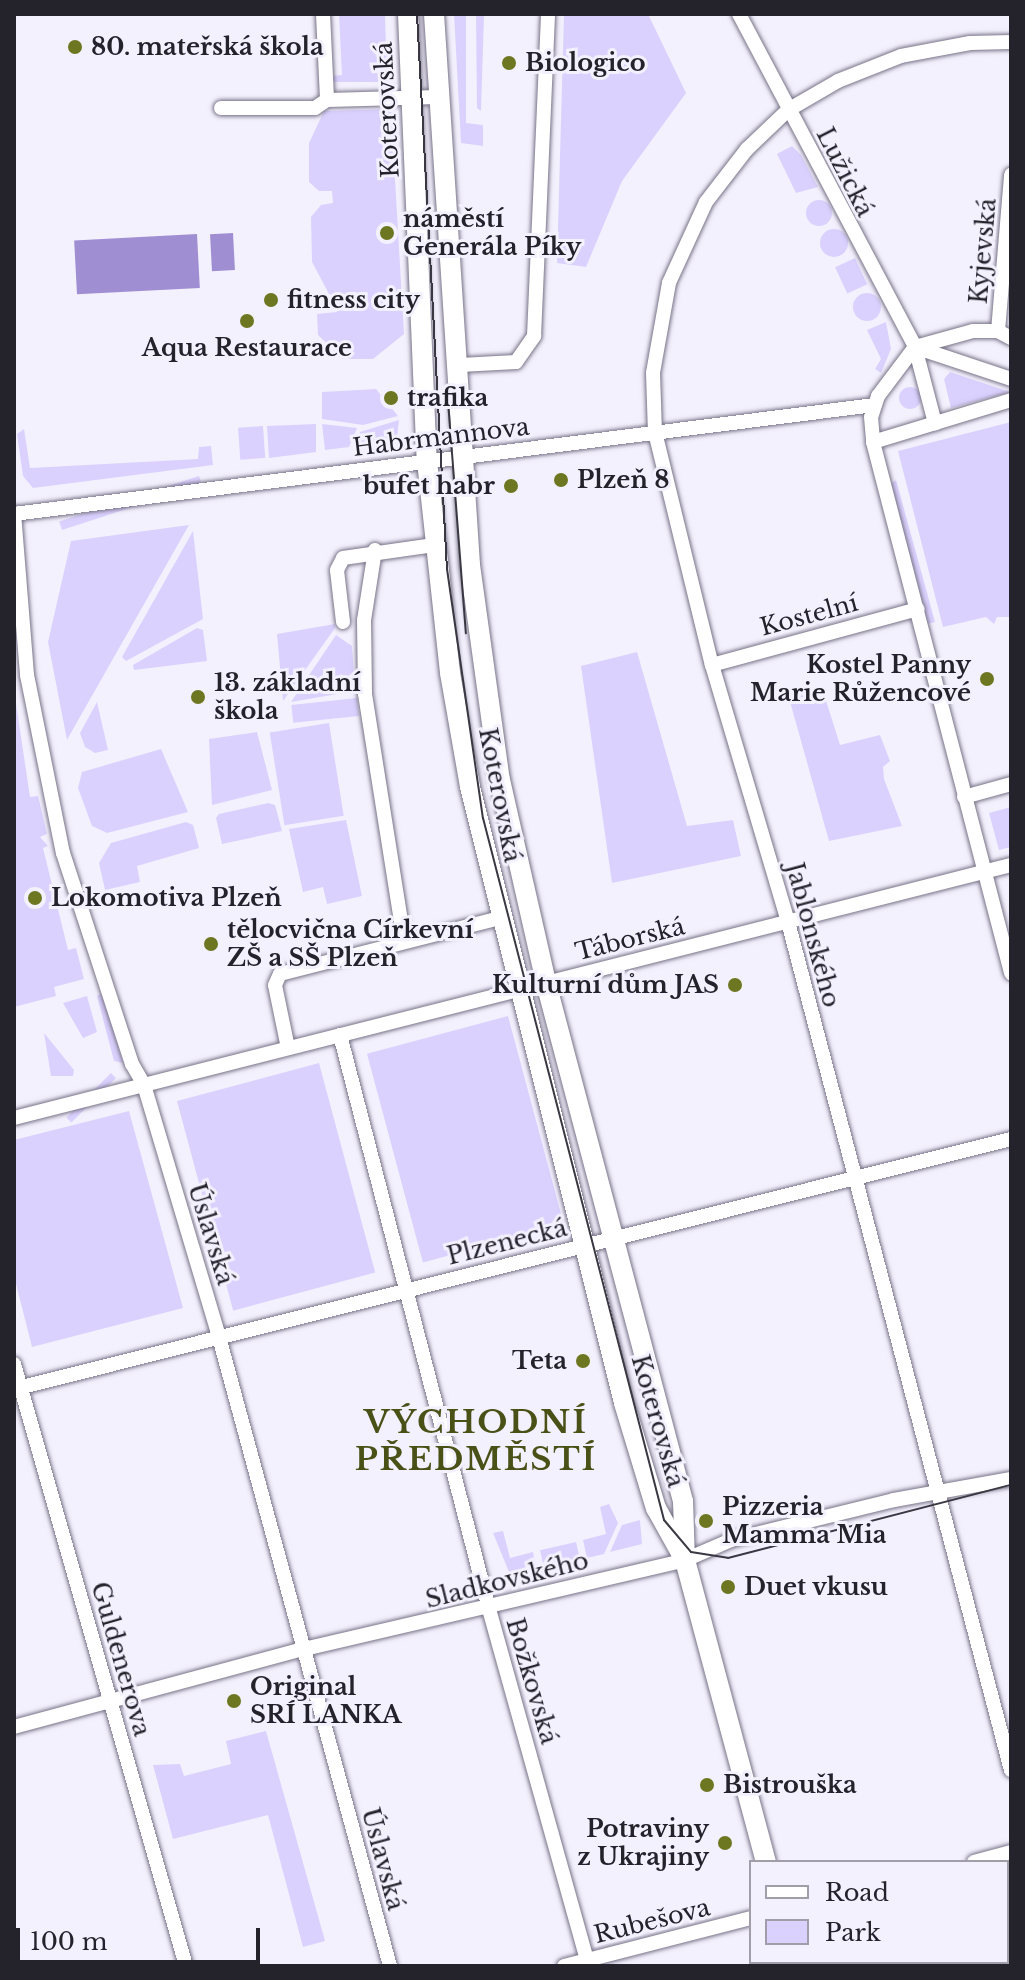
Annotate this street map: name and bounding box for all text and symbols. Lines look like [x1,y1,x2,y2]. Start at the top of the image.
place label: 80. mateřská škola [91,33,324,61]
marker: 80. mateřská škola [66,38,84,56]
street label: Koterovská [369,41,405,179]
place label: Biologico [525,49,646,77]
marker: Biologico [500,54,518,72]
street label: Lužická [810,123,880,221]
street label: Kyjevská [964,197,1002,305]
place label: náměstí Generála Píky [403,205,581,261]
marker: náměstí Generála Píky [378,224,396,242]
place label: fitness city [287,286,420,314]
marker: fitness city [262,291,280,309]
marker: Aqua Restaurace [238,312,256,330]
place label: Aqua Restaurace [142,334,352,362]
place label: trafika [407,384,488,412]
marker: trafika [382,389,400,407]
street label: Habrmannova [351,412,531,462]
place label: Plzeň 8 [577,466,669,494]
marker: Plzeň 8 [552,471,570,489]
place label: bufet habr [363,472,495,500]
marker: bufet habr [502,477,520,495]
street label: Kostelní [757,588,861,642]
place label: Kostel Panny Marie Růžencové [750,651,971,707]
place label: 13. základní škola [214,669,361,725]
marker: Kostel Panny Marie Růžencové [978,670,996,688]
marker: 13. základní škola [189,688,207,706]
street label: Koterovská [473,725,527,865]
street label: Jablonského [780,860,846,1010]
place label: Lokomotiva Plzeň [51,884,282,912]
marker: Lokomotiva Plzeň [26,889,44,907]
street label: Táborská [572,911,688,967]
place label: tělocvična Církevní ZŠ a SŠ Plzeň [227,916,473,972]
marker: tělocvična Církevní ZŠ a SŠ Plzeň [202,935,220,953]
place label: Kulturní dům JAS [492,971,719,999]
marker: Kulturní dům JAS [726,976,744,994]
street label: Úslavská [182,1180,240,1288]
street label: Plzenecká [444,1213,570,1271]
place label: Teta [512,1347,567,1375]
marker: Teta [574,1352,592,1370]
street label: Koterovská [625,1352,691,1490]
district label: VÝCHODNÍ PŘEDMĚSTÍ [355,1404,597,1479]
place label: Pizzeria Mamma Mia [722,1493,886,1549]
marker: Pizzeria Mamma Mia [697,1512,715,1530]
street label: Sladkovského [422,1546,592,1614]
place label: Duet vkusu [744,1573,889,1601]
marker: Duet vkusu [719,1578,737,1596]
street label: Guldenerova [85,1579,157,1739]
street label: Božkovská [500,1615,564,1747]
place label: Original SRÍ LANKA [250,1673,401,1729]
marker: Original SRÍ LANKA [225,1692,243,1710]
place label: Bistrouška [723,1771,857,1799]
marker: Bistrouška [698,1776,716,1794]
street label: Úslavská [356,1805,410,1913]
place label: Potraviny z Ukrajiny [577,1815,709,1871]
marker: Potraviny z Ukrajiny [716,1834,734,1852]
legend [749,1860,1009,1964]
text: Road [825,1878,889,1907]
street label: Rubešova [591,1893,713,1949]
scale bar [20,1912,264,1962]
text: Park [825,1918,881,1947]
text: 100 m [30,1927,108,1956]

